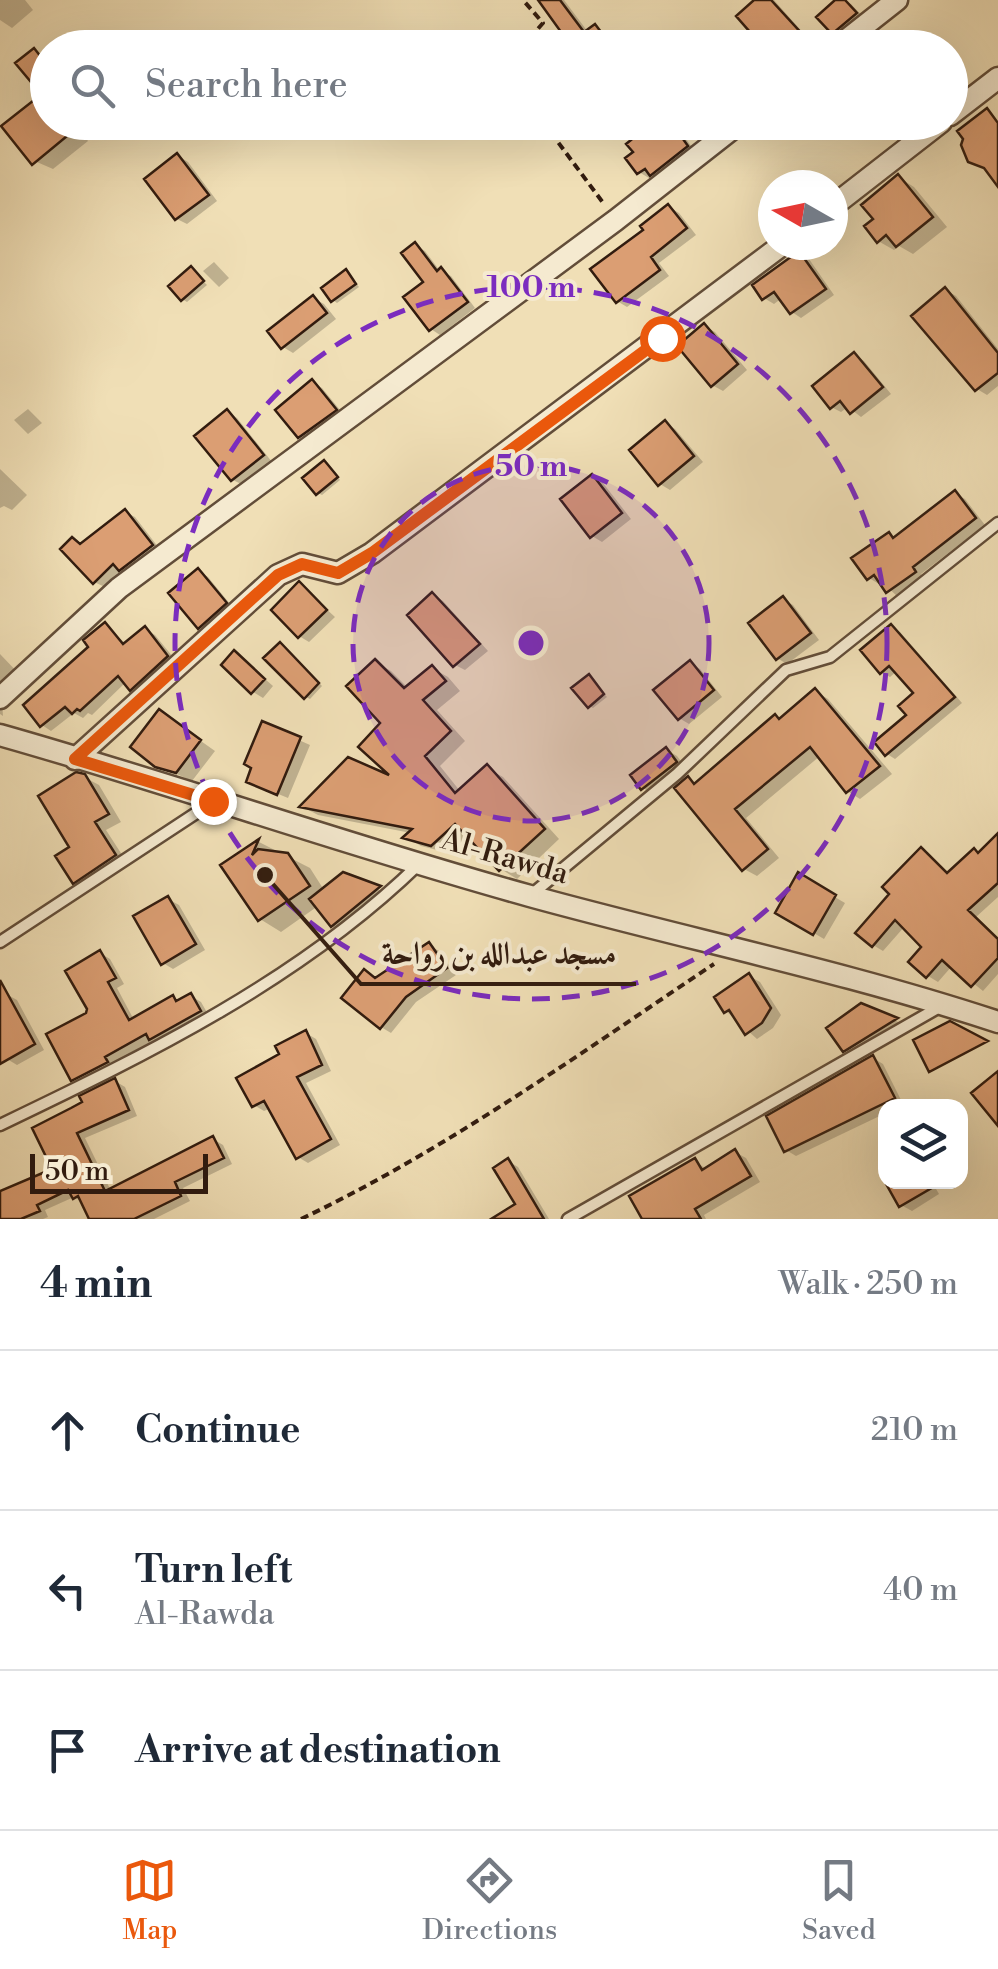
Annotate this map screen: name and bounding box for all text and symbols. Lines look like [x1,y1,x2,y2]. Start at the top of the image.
search box [30,30,968,140]
icon: search [65,58,120,113]
text: Search here [145,62,348,109]
north arrow [758,170,848,260]
text: 100 m [486,269,576,307]
route start [640,316,686,362]
text: 50 m [495,448,567,486]
centre of rings [513,625,549,661]
route end [191,779,237,825]
street label: Al-Rawda [436,820,574,893]
callout: مسجد عبدالله بن رواحة [361,922,636,984]
text: مسجد عبدالله بن رواحة [382,934,616,974]
map controls [878,1099,968,1189]
button: layers [878,1099,968,1189]
scale bar [30,1149,208,1194]
text: 50 m [45,1154,109,1189]
text: 4 min [40,1258,152,1311]
text: Walk · 250 m [778,1264,958,1304]
icon: ahead [40,1403,95,1458]
text: Continue [135,1407,300,1454]
text: 210 m [871,1410,958,1450]
text: Turn left [135,1547,292,1594]
icon: left [40,1563,95,1618]
text: 40 m [883,1570,958,1610]
text: Al-Rawda [135,1594,274,1634]
icon: arrive [40,1723,95,1778]
text: Arrive at destination [135,1727,501,1774]
tab: Map [122,1853,177,1948]
tab: Directions [422,1853,557,1948]
tab: Saved [802,1853,876,1948]

